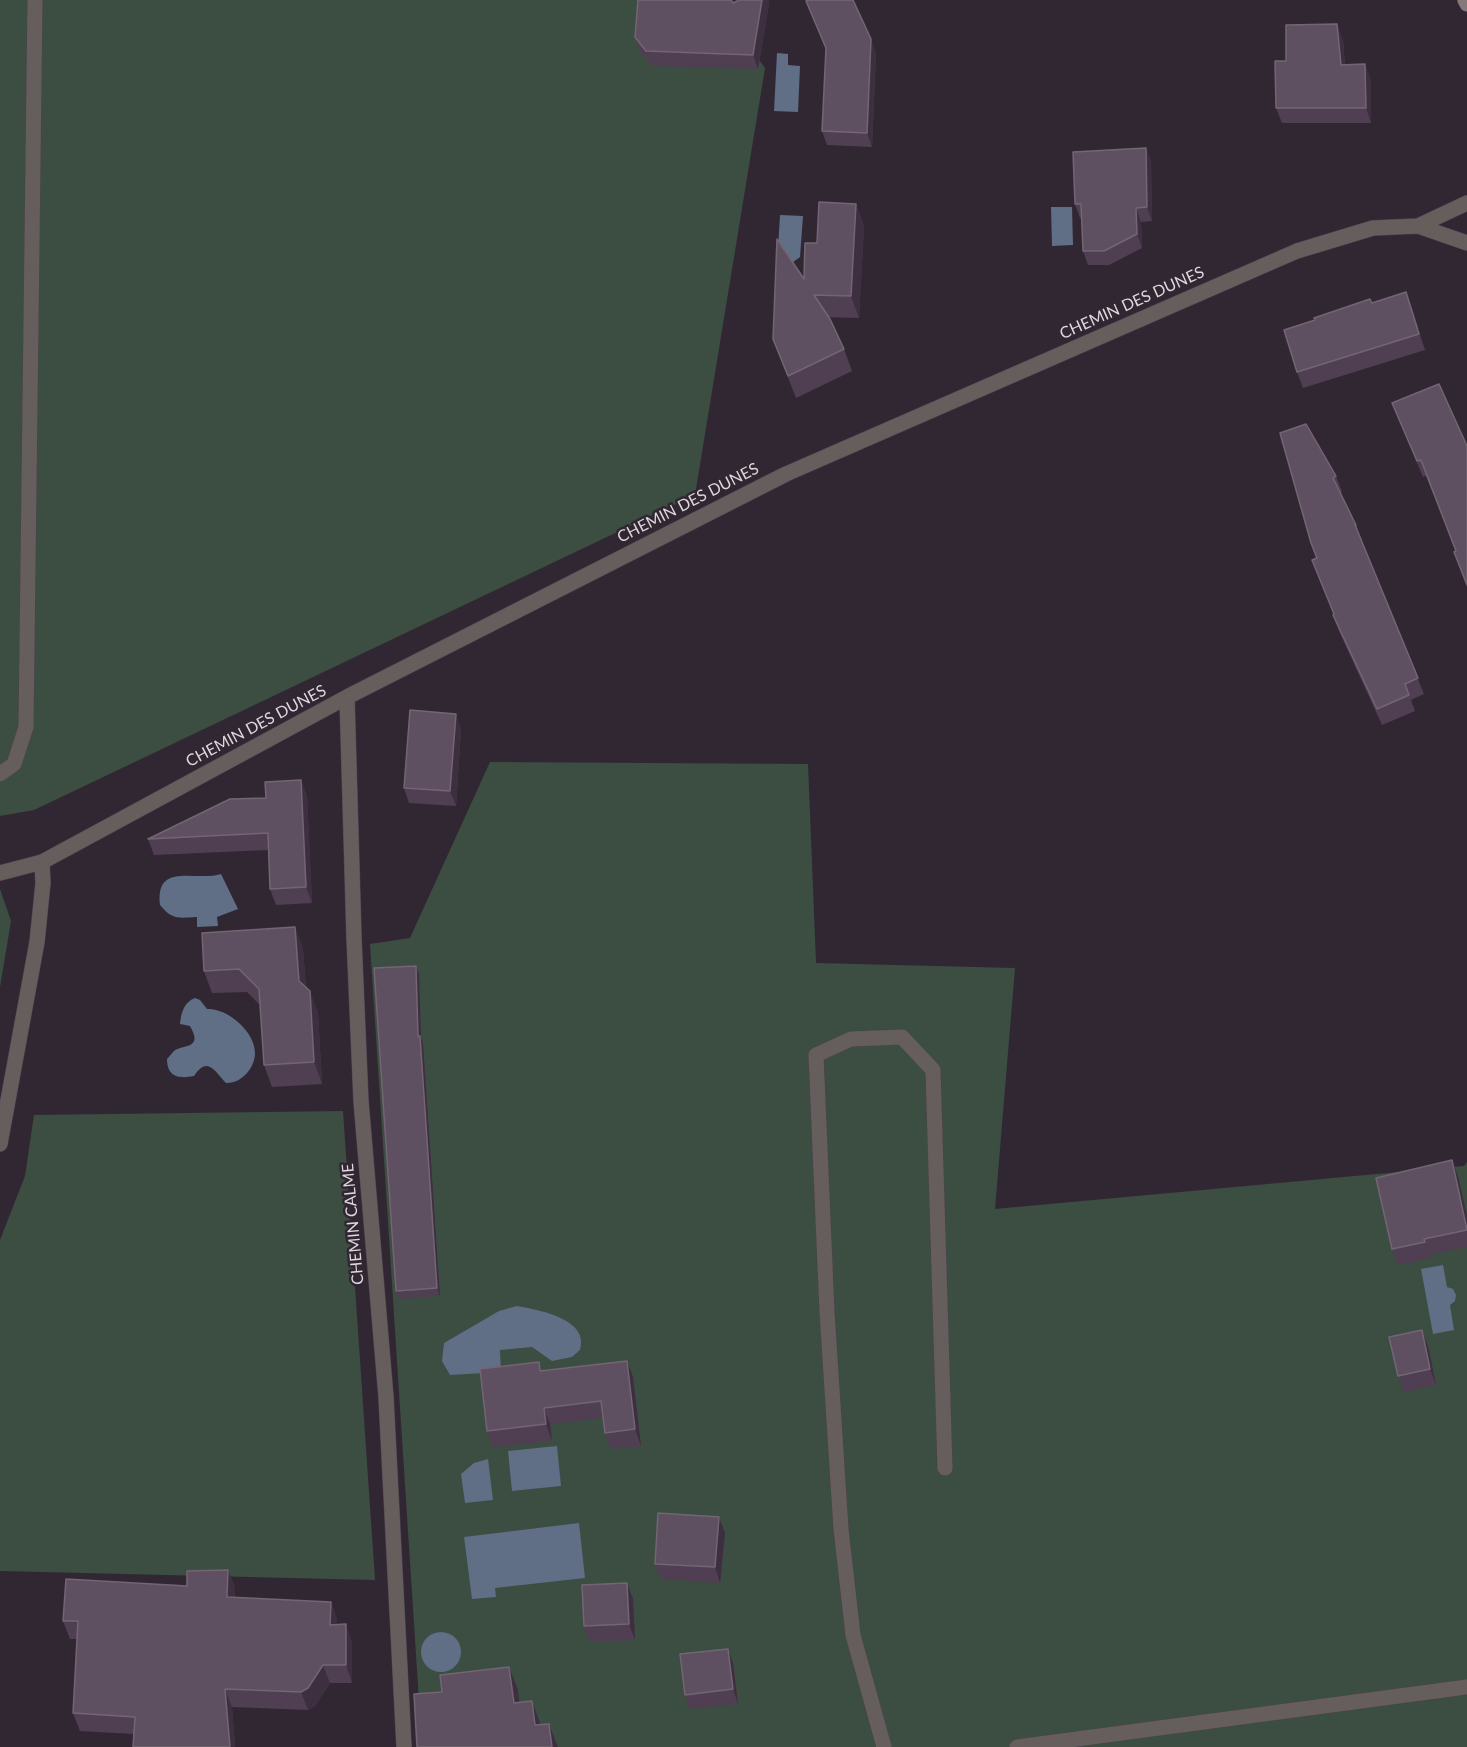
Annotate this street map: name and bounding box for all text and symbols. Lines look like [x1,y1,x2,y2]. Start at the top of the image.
street label: CHEMIN DES DUNES [1057,262,1207,344]
street label: CHEMIN DES DUNES [614,459,762,547]
street label: CHEMIN DES DUNES [183,681,329,771]
street label: CHEMIN CALME [338,1163,368,1285]

